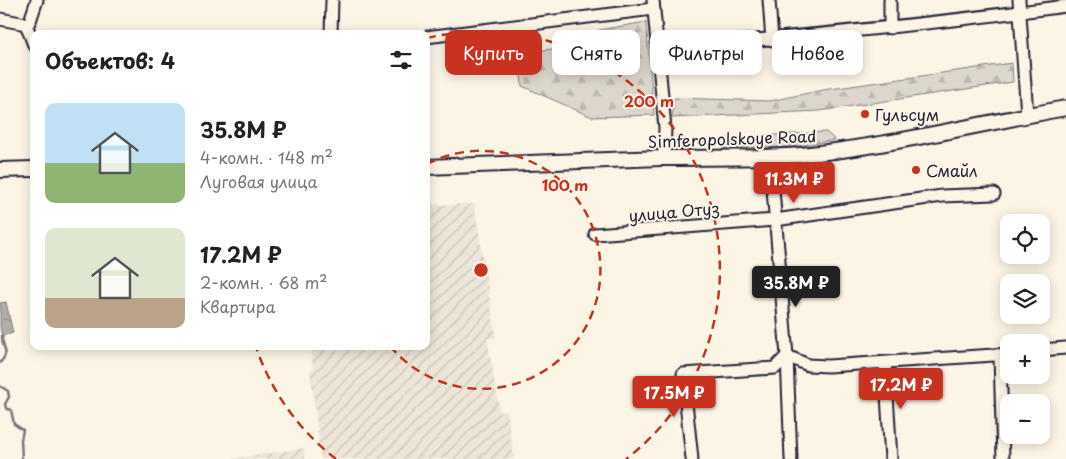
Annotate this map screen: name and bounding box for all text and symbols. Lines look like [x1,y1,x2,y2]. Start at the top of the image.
chip: Купить [445,30,542,75]
chip: Снять [552,30,640,75]
chip: Фильтры [650,30,762,75]
chip: Новое [772,30,863,75]
text: Объектов: 4 [45,44,175,76]
icon: filters [387,46,415,74]
text: 200 m [624,89,674,112]
place label: Гульсум [875,102,939,126]
marker: Гульсум [859,108,871,120]
text: 35.8M ₽ [200,113,286,145]
icon: home [85,123,145,183]
street label: Simferopolskoye Road [647,123,817,153]
text: 4-комн. · 148 m² [200,145,333,169]
place label: Смайл [926,158,978,182]
pin: 11.3M ₽ [748,162,840,204]
marker: Смайл [910,164,922,176]
text: 11.3M ₽ [765,166,823,190]
text: Луговая улица [200,169,318,193]
text: 100 m [542,173,588,196]
street label: улица Отуз [628,195,720,227]
map controls [1000,214,1050,444]
button: locate [1000,214,1050,264]
text: 17.2M ₽ [200,238,282,270]
icon: home [85,248,145,308]
centre of rings [472,261,490,279]
pin: 35.8M ₽ [750,266,842,308]
text: 2-комн. · 68 m² [200,270,327,294]
text: 35.8M ₽ [763,270,829,294]
button: layers [1000,274,1050,324]
text: Квартира [200,294,275,318]
button: + [1000,334,1050,384]
pin: 17.2M ₽ [855,368,947,410]
text: 17.2M ₽ [870,372,932,396]
pin: 17.5M ₽ [628,376,720,418]
text: 17.5M ₽ [644,380,704,404]
button: − [1000,394,1050,444]

